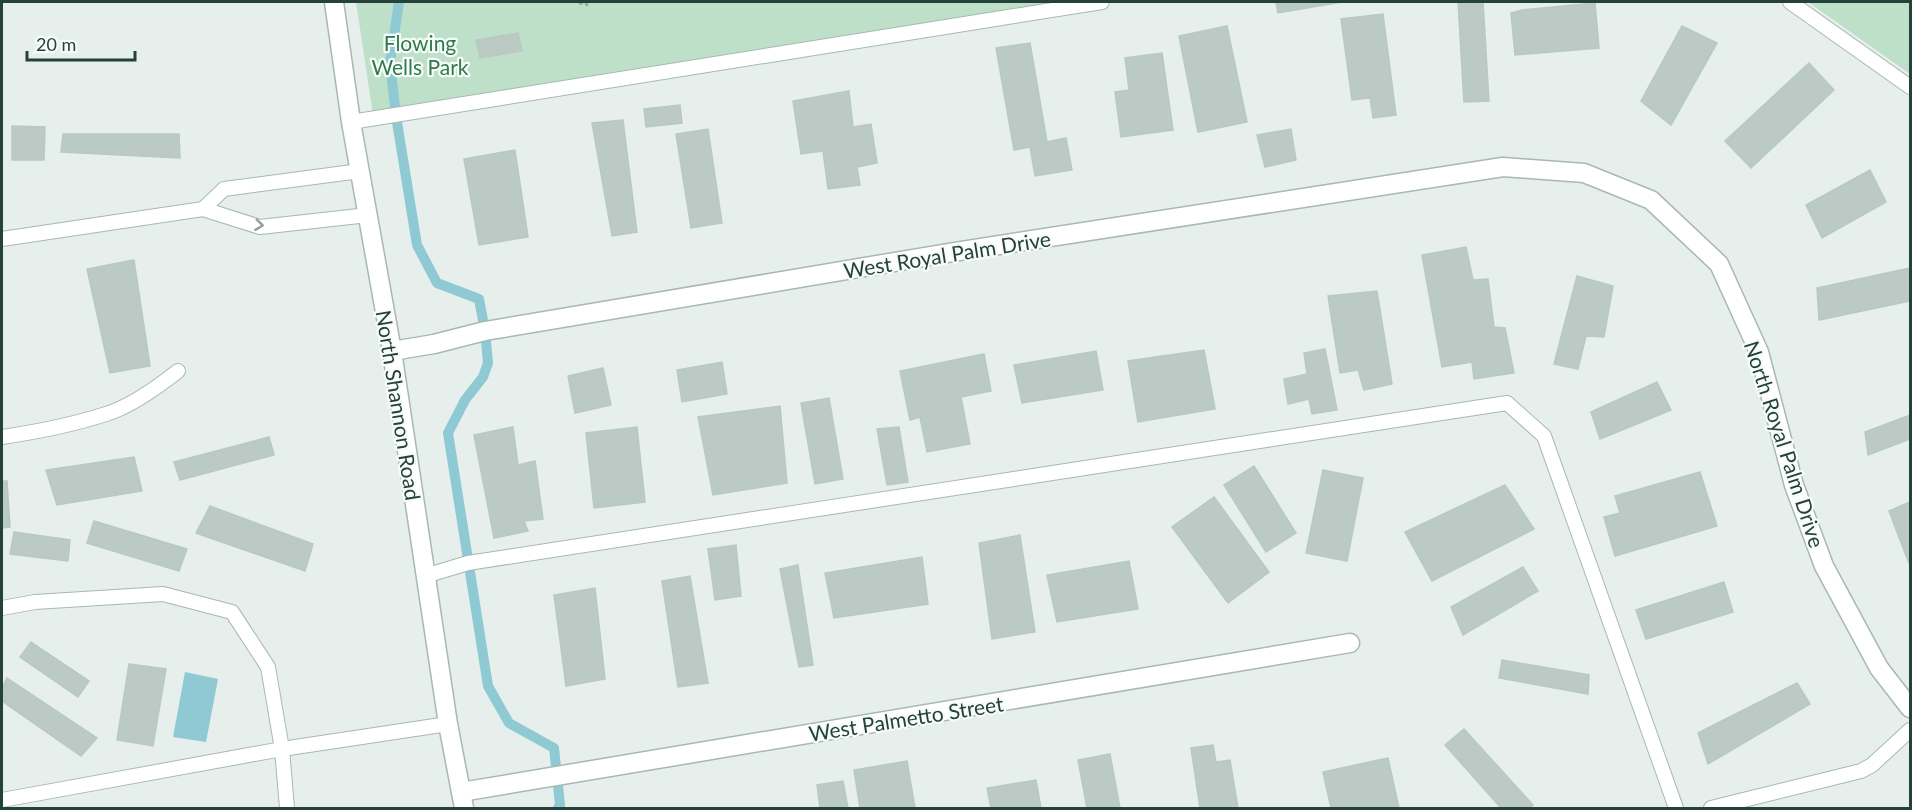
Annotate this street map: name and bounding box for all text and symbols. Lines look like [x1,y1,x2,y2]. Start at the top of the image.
scale bar [27,24,135,62]
park label: Flowing Wells Park [371,30,469,79]
text: 20 m [36,33,76,55]
one-way arrow [254,218,264,231]
street label: West Royal Palm Drive [842,225,1052,283]
street label: North Shannon Road [372,308,426,502]
street label: North Royal Palm Drive [1740,338,1830,550]
street label: West Palmetto Street [807,690,1005,746]

